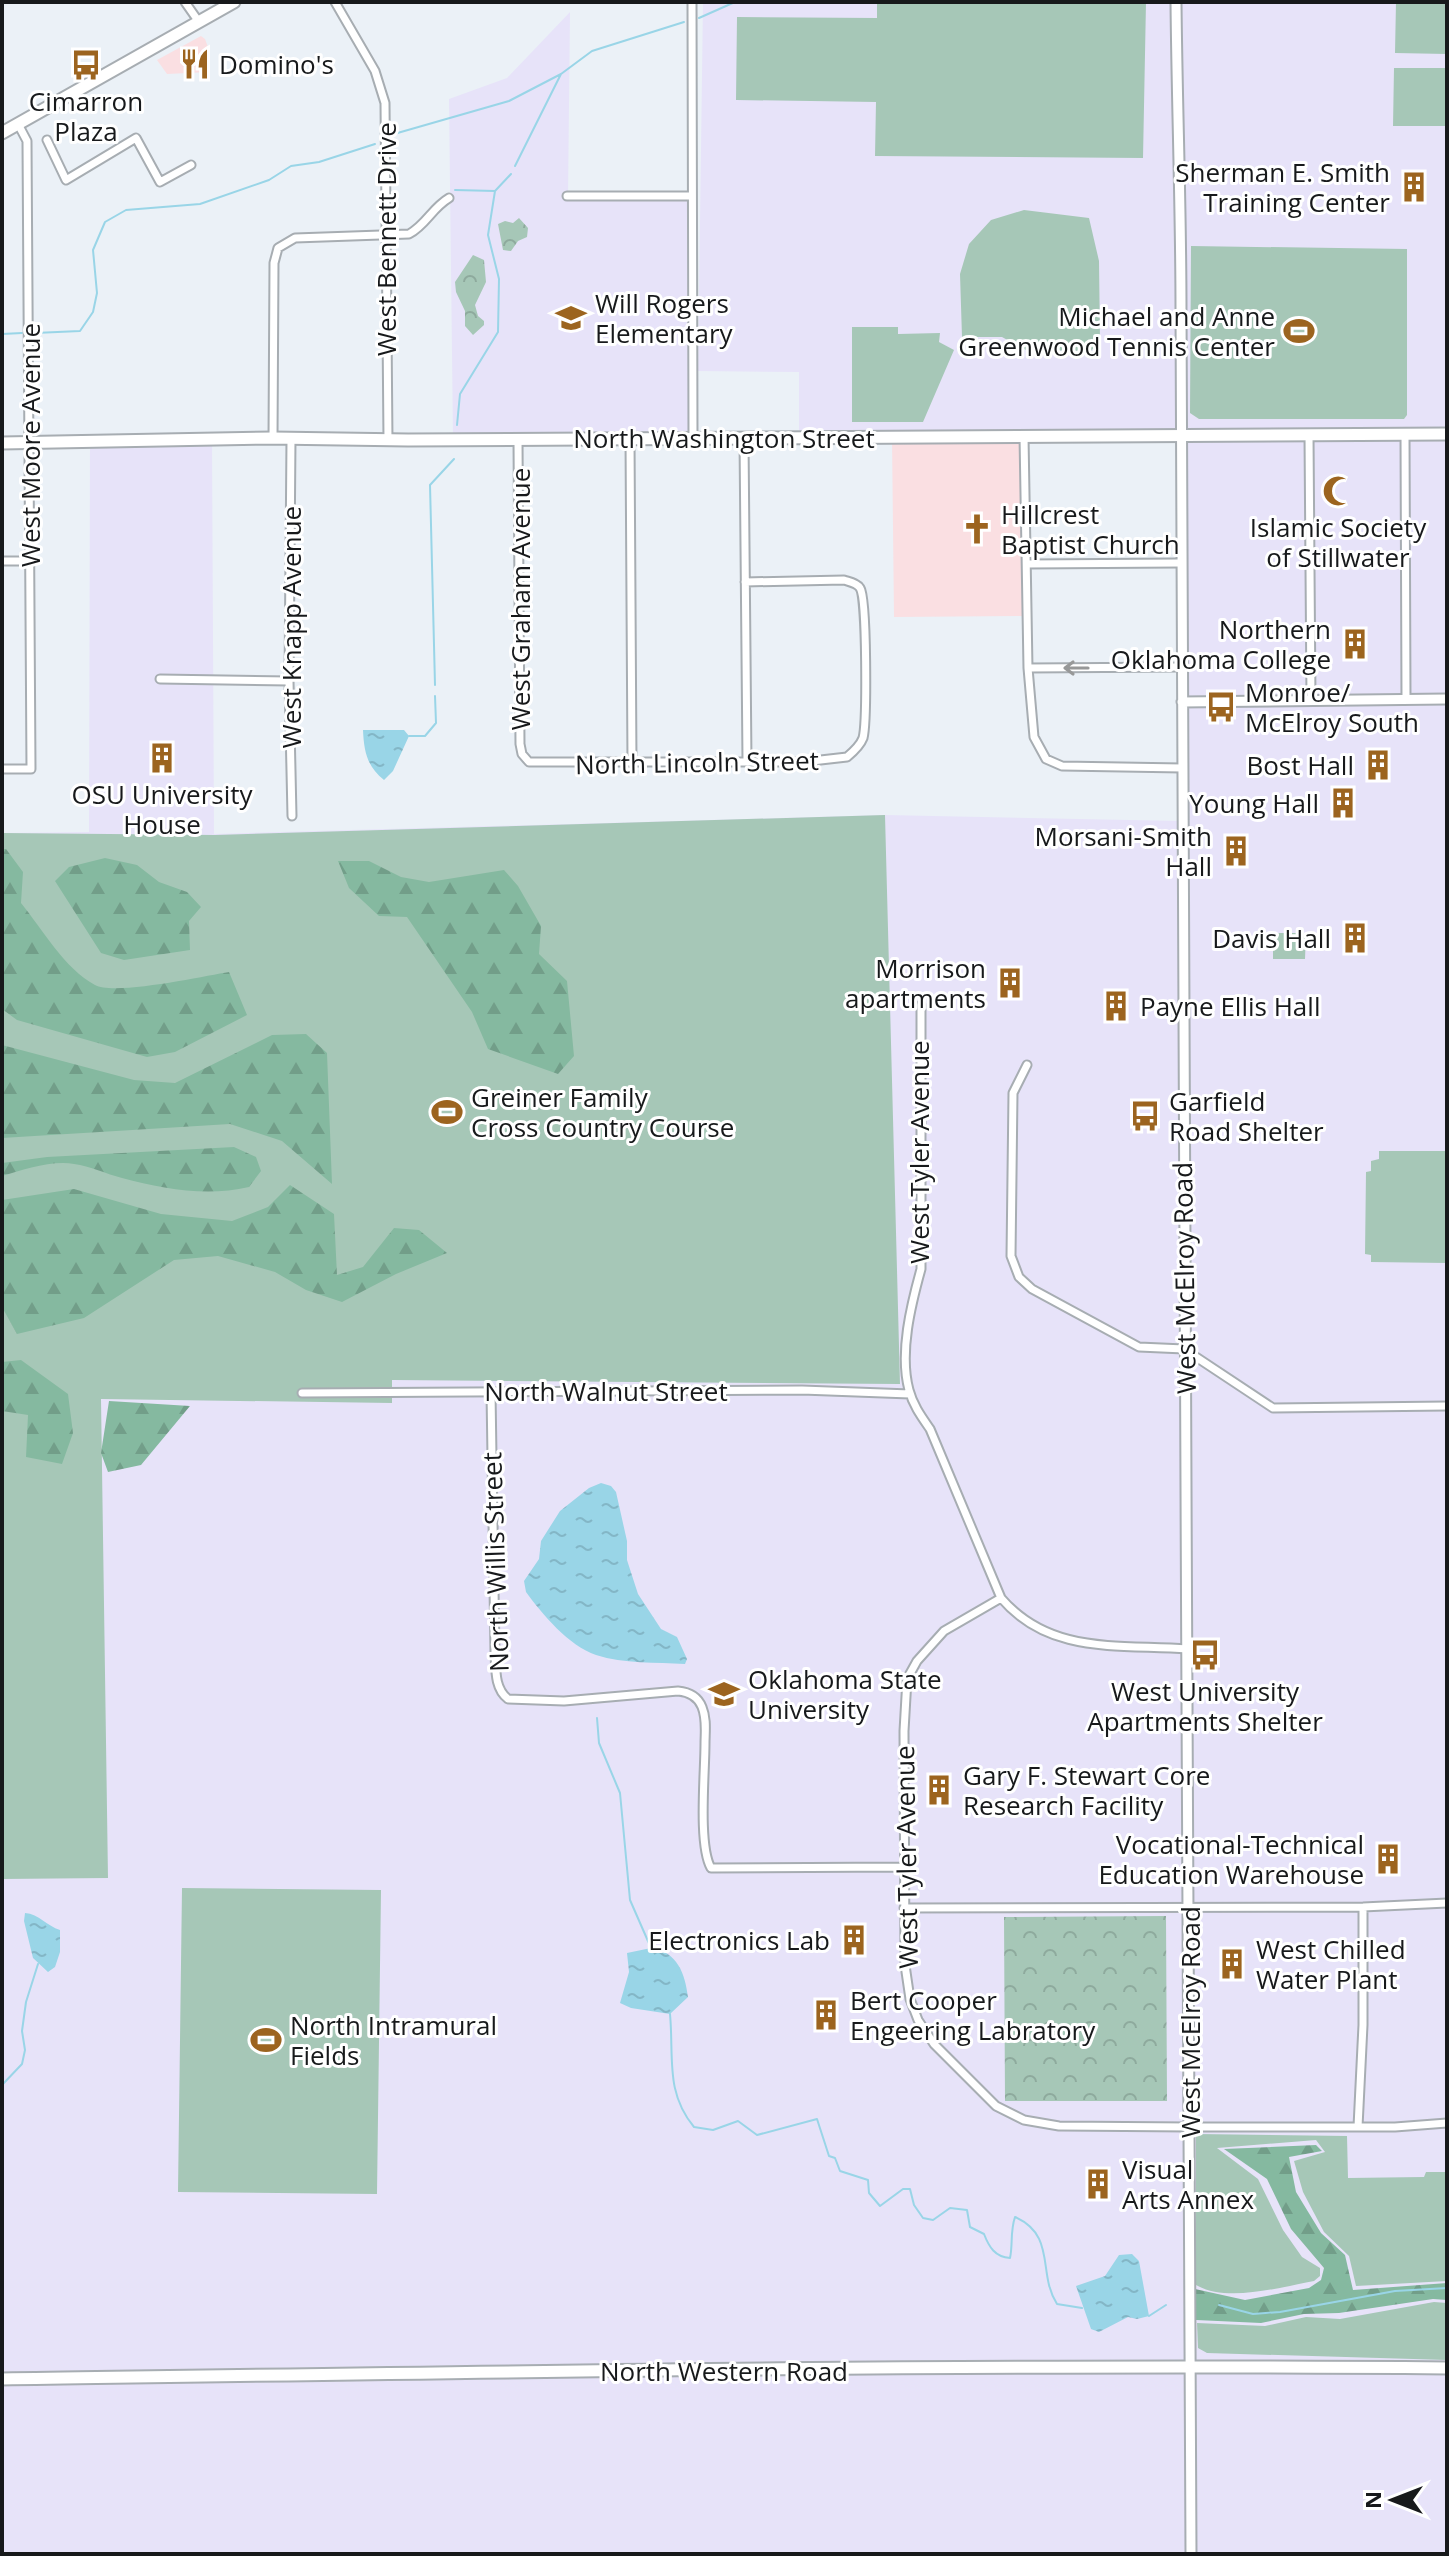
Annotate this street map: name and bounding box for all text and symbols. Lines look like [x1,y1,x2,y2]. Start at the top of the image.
place label: Domino's [219,46,334,82]
restaurant icon: Domino's [178,47,212,81]
bus stop icon: Cimarron Plaza [69,48,103,82]
place label: Cimarron Plaza [29,83,143,149]
street label: West Bennett Drive [368,122,404,356]
place label: Sherman E. Smith Training Center [1175,154,1390,220]
building icon: Sherman E. Smith Training Center [1397,170,1431,204]
place label: Will Rogers Elementary [595,285,734,351]
place label: Michael and Anne Greenwood Tennis Center [958,298,1275,364]
school or university icon: Will Rogers Elementary [554,301,588,335]
sports icon: Michael and Anne Greenwood Tennis Center [1282,314,1316,348]
street label: West Moore Avenue [12,323,48,567]
street label: North Washington Street [573,420,875,456]
street label: West Graham Avenue [502,468,538,730]
mosque icon: Islamic Society of Stillwater [1321,474,1355,508]
place label: Hillcrest Baptist Church [1001,496,1180,562]
street label: West Knapp Avenue [273,506,309,748]
place label: Islamic Society of Stillwater [1250,509,1427,575]
church icon: Hillcrest Baptist Church [960,512,994,546]
place label: Northern Oklahoma College [1111,611,1331,677]
building icon: Northern Oklahoma College [1338,627,1372,661]
one-way arrow [1063,660,1090,676]
place label: Monroe/ McElroy South [1245,674,1419,740]
bus stop icon: Monroe/ McElroy South [1204,690,1238,724]
building icon: OSU University House [145,741,179,775]
street label: North Lincoln Street [575,742,819,782]
place label: Bost Hall [1246,747,1354,783]
building icon: Bost Hall [1361,748,1395,782]
place label: OSU University House [71,776,254,842]
place label: Young Hall [1189,785,1319,821]
building icon: Young Hall [1326,786,1360,820]
place label: Morsani-Smith Hall [1035,818,1212,884]
building icon: Morsani-Smith Hall [1219,834,1253,868]
place label: Davis Hall [1212,920,1331,956]
building icon: Davis Hall [1338,921,1372,955]
place label: Morrison apartments [845,950,986,1016]
building icon: Morrison apartments [993,966,1027,1000]
place label: Payne Ellis Hall [1140,988,1320,1024]
building icon: Payne Ellis Hall [1099,989,1133,1023]
street label: West Tyler Avenue [901,1040,937,1264]
place label: Greiner Family Cross Country Course [471,1079,734,1145]
place label: Garfield Road Shelter [1169,1083,1324,1149]
sports icon: Greiner Family Cross Country Course [430,1095,464,1129]
bus stop icon: Garfield Road Shelter [1128,1099,1162,1133]
street label: West McElroy Road [1164,1162,1204,1394]
street label: North Walnut Street [484,1373,728,1409]
street label: North Willis Street [473,1452,517,1672]
bus stop icon: West University Apartments Shelter [1188,1638,1222,1672]
place label: Oklahoma State University [748,1661,942,1727]
place label: West University Apartments Shelter [1087,1673,1323,1739]
school or university icon: Oklahoma State University [707,1677,741,1711]
street label: West Tyler Avenue [886,1745,926,1969]
place label: Gary F. Stewart Core Research Facility [963,1757,1210,1823]
building icon: Gary F. Stewart Core Research Facility [922,1773,956,1807]
place label: Vocational-Technical Education Warehouse [1098,1826,1364,1892]
building icon: Vocational-Technical Education Warehouse [1371,1842,1405,1876]
street label: West McElroy Road [1172,1906,1208,2138]
place label: Electronics Lab [648,1922,830,1958]
building icon: Electronics Lab [837,1923,871,1957]
place label: West Chilled Water Plant [1256,1931,1406,1997]
building icon: West Chilled Water Plant [1215,1947,1249,1981]
place label: Bert Cooper Engeering Labratory [850,1982,1096,2048]
building icon: Bert Cooper Engeering Labratory [809,1998,843,2032]
place label: North Intramural Fields [290,2007,497,2073]
sports icon: North Intramural Fields [249,2023,283,2057]
place label: Visual Arts Annex [1122,2151,1254,2217]
building icon: Visual Arts Annex [1081,2167,1115,2201]
street label: North Western Road [600,2353,848,2389]
north arrow [1353,2460,1433,2540]
text: N [1357,2491,1387,2509]

